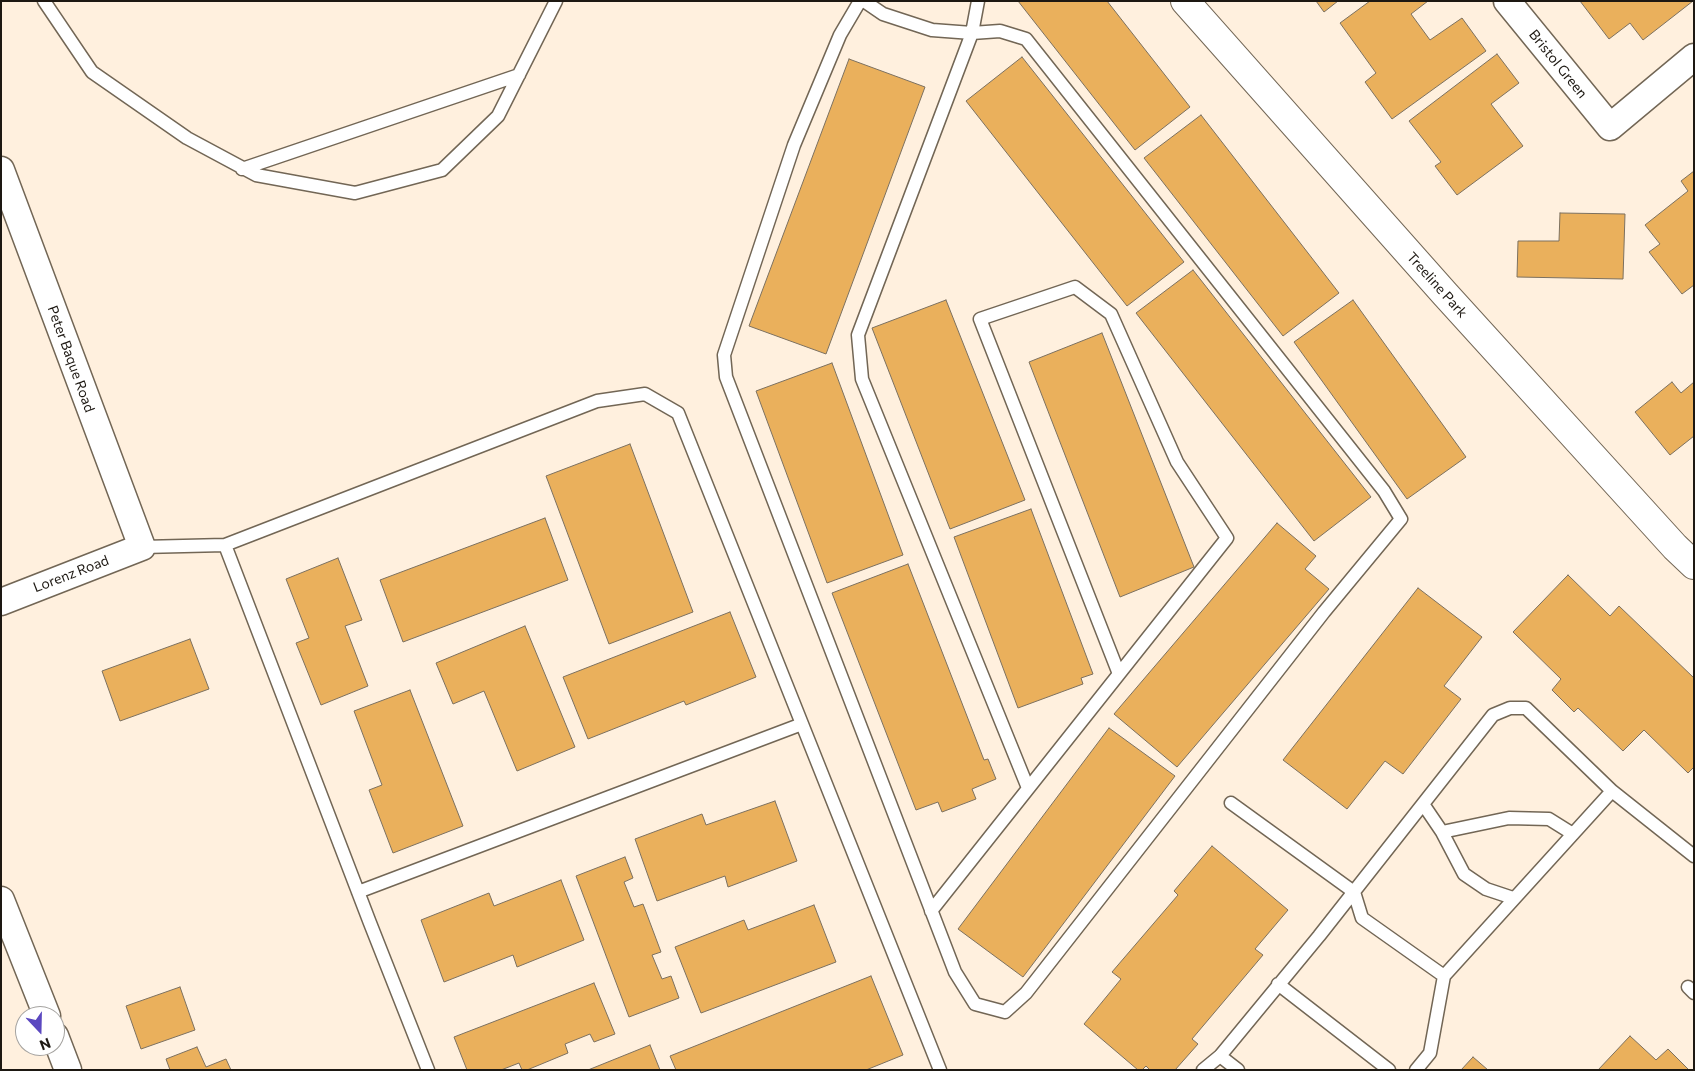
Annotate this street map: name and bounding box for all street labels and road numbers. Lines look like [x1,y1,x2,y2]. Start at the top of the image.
street label: Bristol Green [1525,26,1591,102]
street label: Treeline Park [1403,249,1471,321]
street label: Peter Baque Road [44,303,98,415]
street label: Lorenz Road [31,552,111,596]

